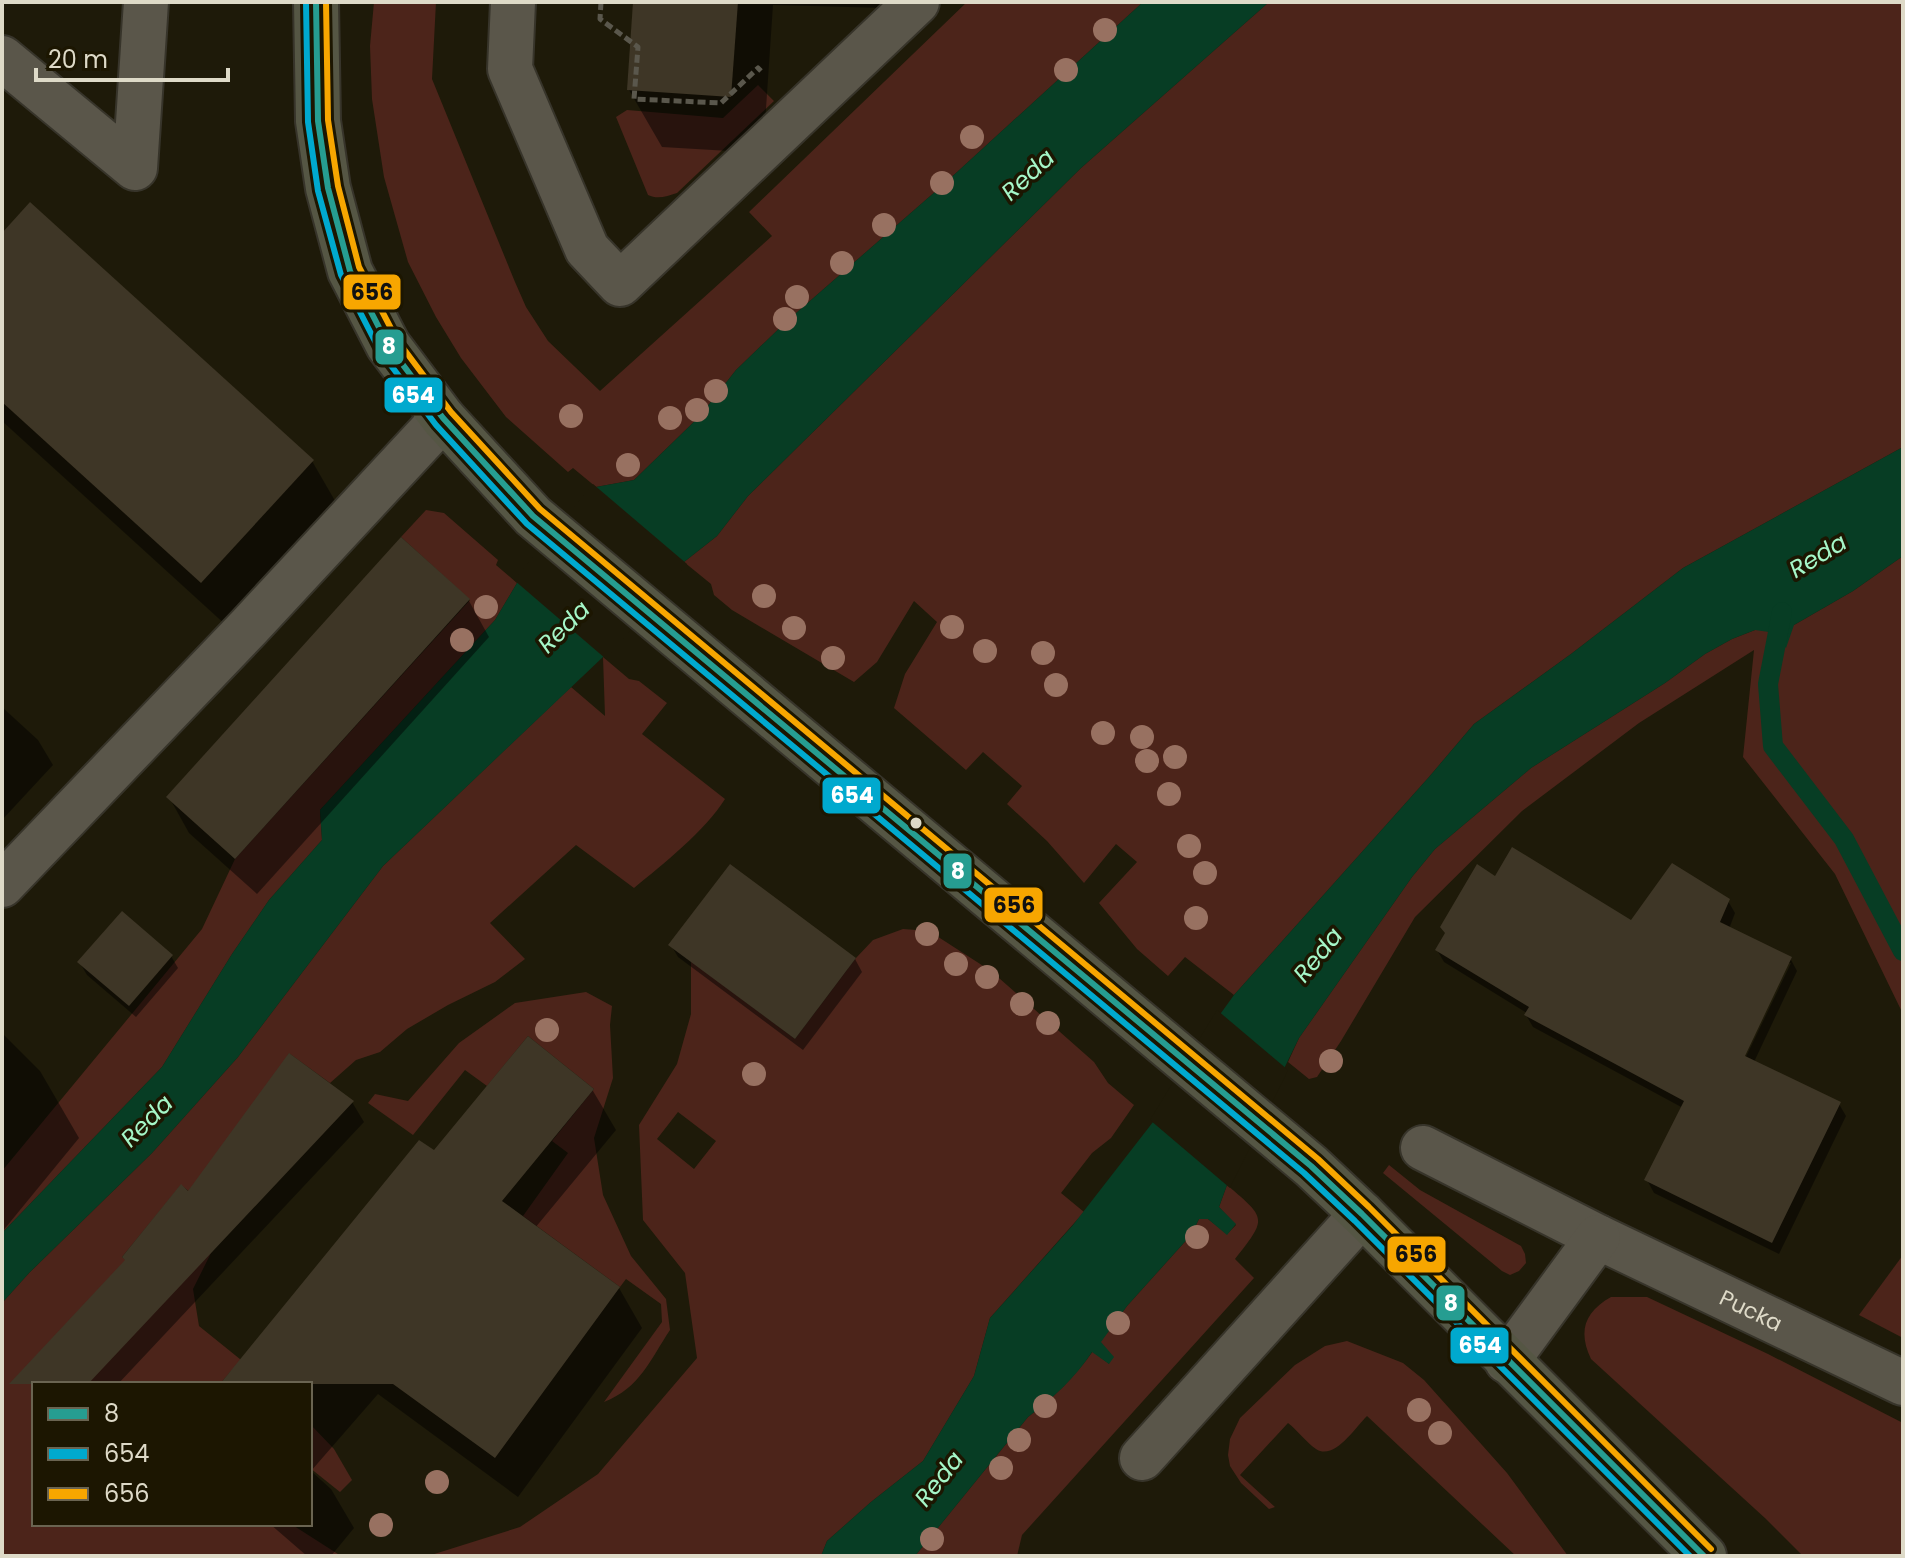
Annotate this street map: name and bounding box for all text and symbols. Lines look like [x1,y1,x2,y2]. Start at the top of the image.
scale bar [36,32,228,82]
text: 20 m [48,43,108,76]
water label: Reda [994,141,1062,208]
line badge: 656 [342,273,402,311]
text: 656 [351,277,393,308]
line badge: 8 [374,328,405,366]
text: 8 [382,331,396,362]
line badge: 654 [383,376,444,414]
text: 654 [391,380,435,411]
water label: Reda [1783,525,1853,586]
water label: Reda [530,593,597,660]
line badge: 654 [821,776,882,815]
text: 654 [830,780,874,811]
unlabelled marker [908,815,924,831]
line badge: 8 [942,852,973,890]
text: 8 [951,856,965,887]
line badge: 656 [983,886,1044,924]
text: 656 [993,890,1035,921]
water label: Reda [1285,920,1350,989]
water label: Reda [113,1087,180,1154]
line badge: 656 [1386,1235,1447,1274]
text: 656 [1395,1239,1437,1270]
street label: Pucka [1714,1282,1787,1339]
line badge: 8 [1435,1284,1466,1322]
text: 8 [1444,1288,1458,1319]
line badge: 654 [1449,1326,1510,1365]
text: 654 [1458,1330,1502,1361]
legend [32,1382,312,1526]
text: 8 [104,1397,119,1430]
text: 654 [104,1437,149,1470]
water label: Reda [907,1444,971,1513]
text: 656 [104,1477,150,1510]

